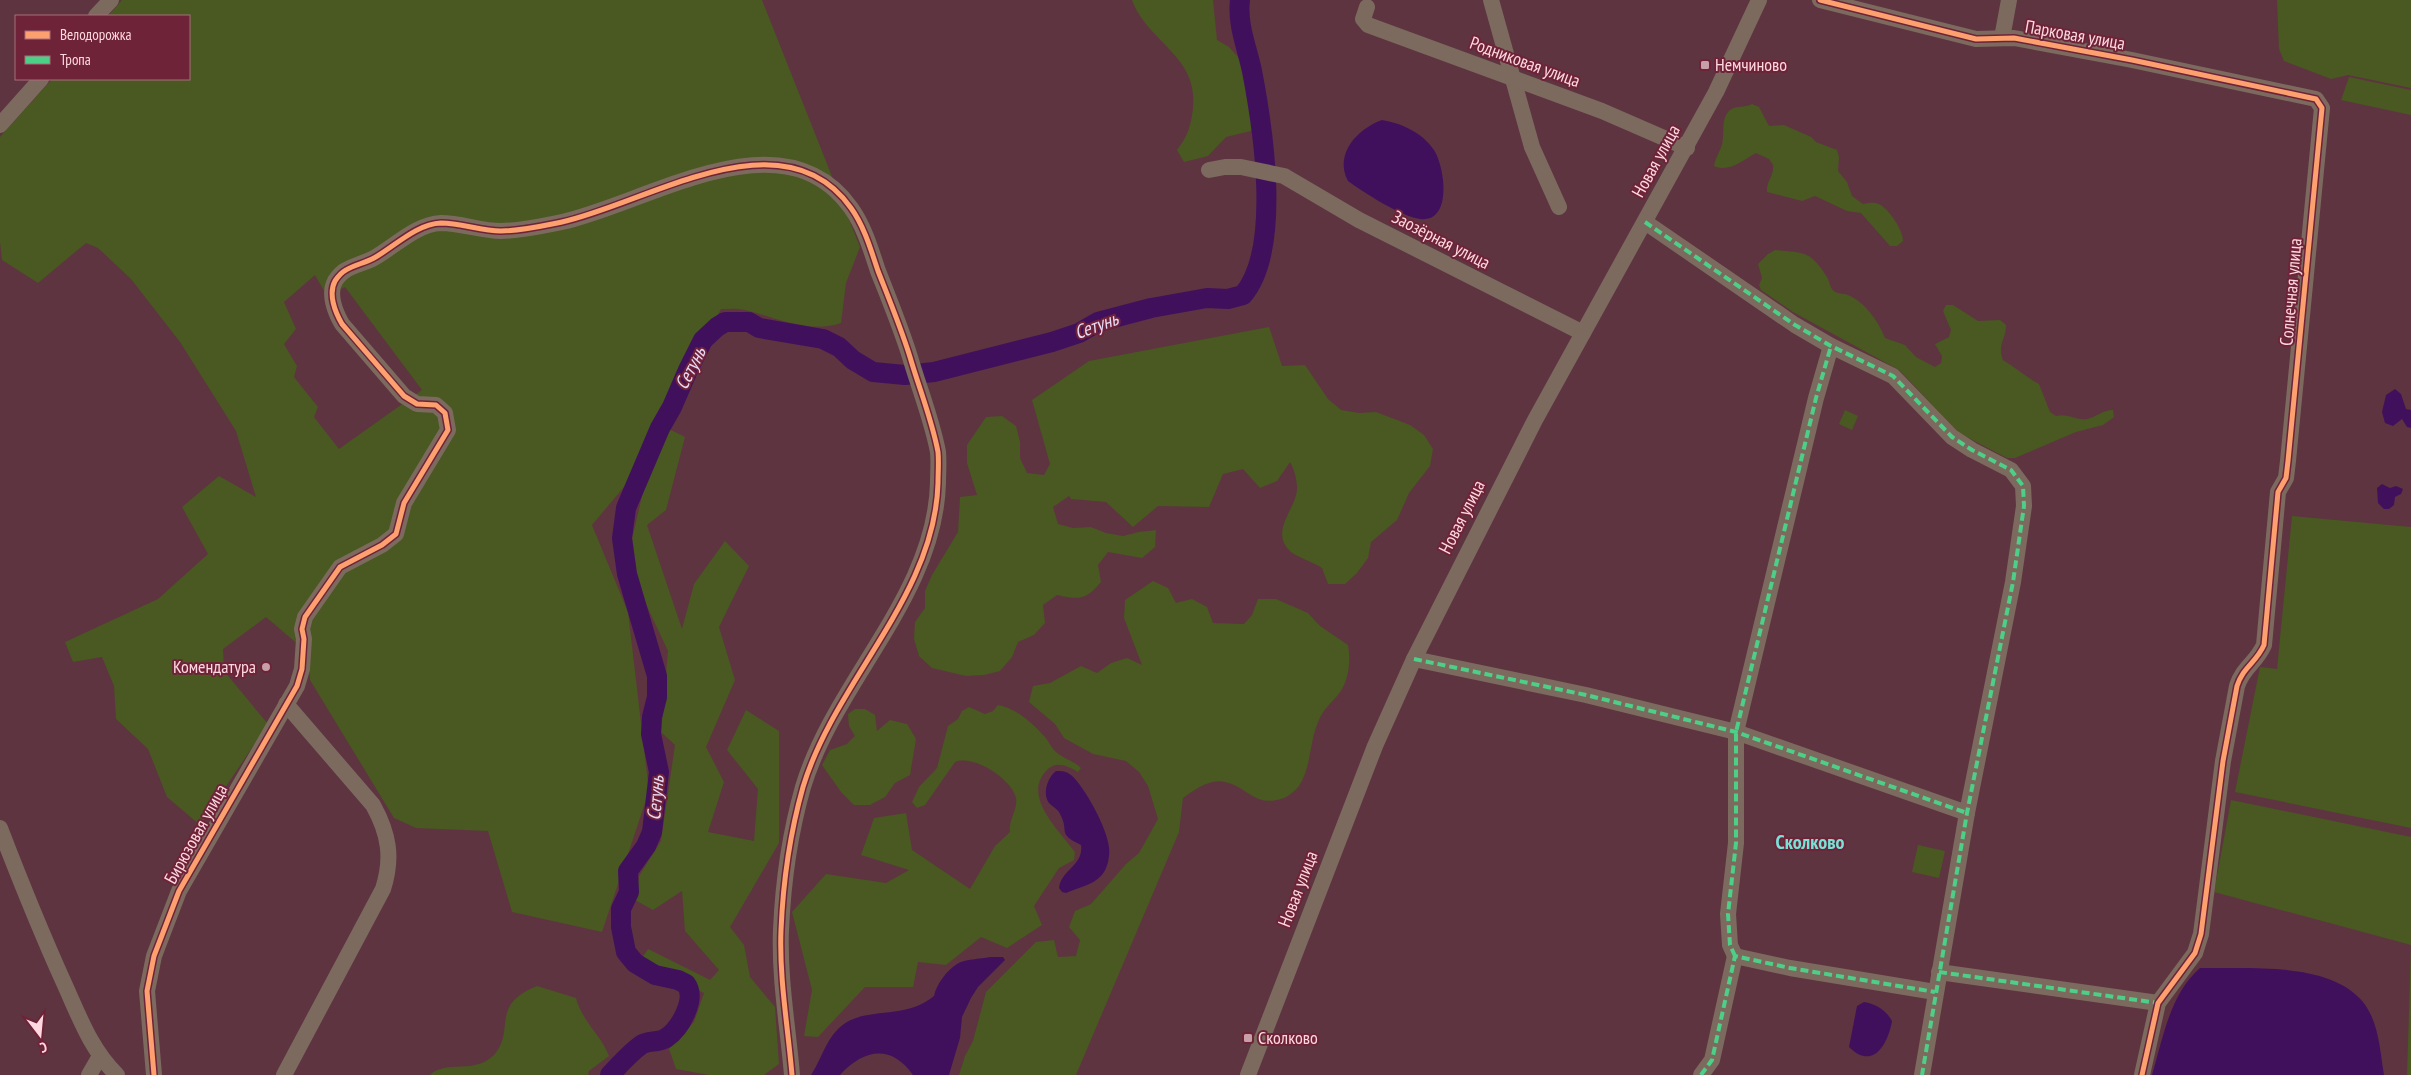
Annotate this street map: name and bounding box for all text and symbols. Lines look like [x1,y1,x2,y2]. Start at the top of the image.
street label: Парковая улица [2023,14,2127,55]
legend [15,15,190,80]
text: Велодорожка [60,25,131,44]
street label: Родниковая улица [1467,31,1583,92]
text: Тропа [60,50,91,69]
place label: Немчиново [1715,53,1787,76]
marker: Немчиново [1699,59,1711,71]
street label: Новая улица [1626,120,1685,201]
street label: Заозёрная улица [1388,205,1494,274]
street label: Солнечная улица [2274,237,2307,347]
water label: Сетунь [1071,306,1122,344]
water label: Сетунь [669,342,711,393]
street label: Новая улица [1433,476,1490,557]
place label: Комендатура [173,655,256,678]
marker: Комендатура [260,661,272,673]
water label: Сетунь [641,774,669,821]
street label: Бирюзовая улица [159,780,232,888]
district label: Сколково [1776,829,1844,855]
street label: Новая улица [1273,848,1323,930]
north arrow [15,1010,65,1060]
place label: Сколково [1258,1026,1318,1049]
marker: Сколково [1242,1032,1254,1044]
text: С [37,1038,49,1057]

